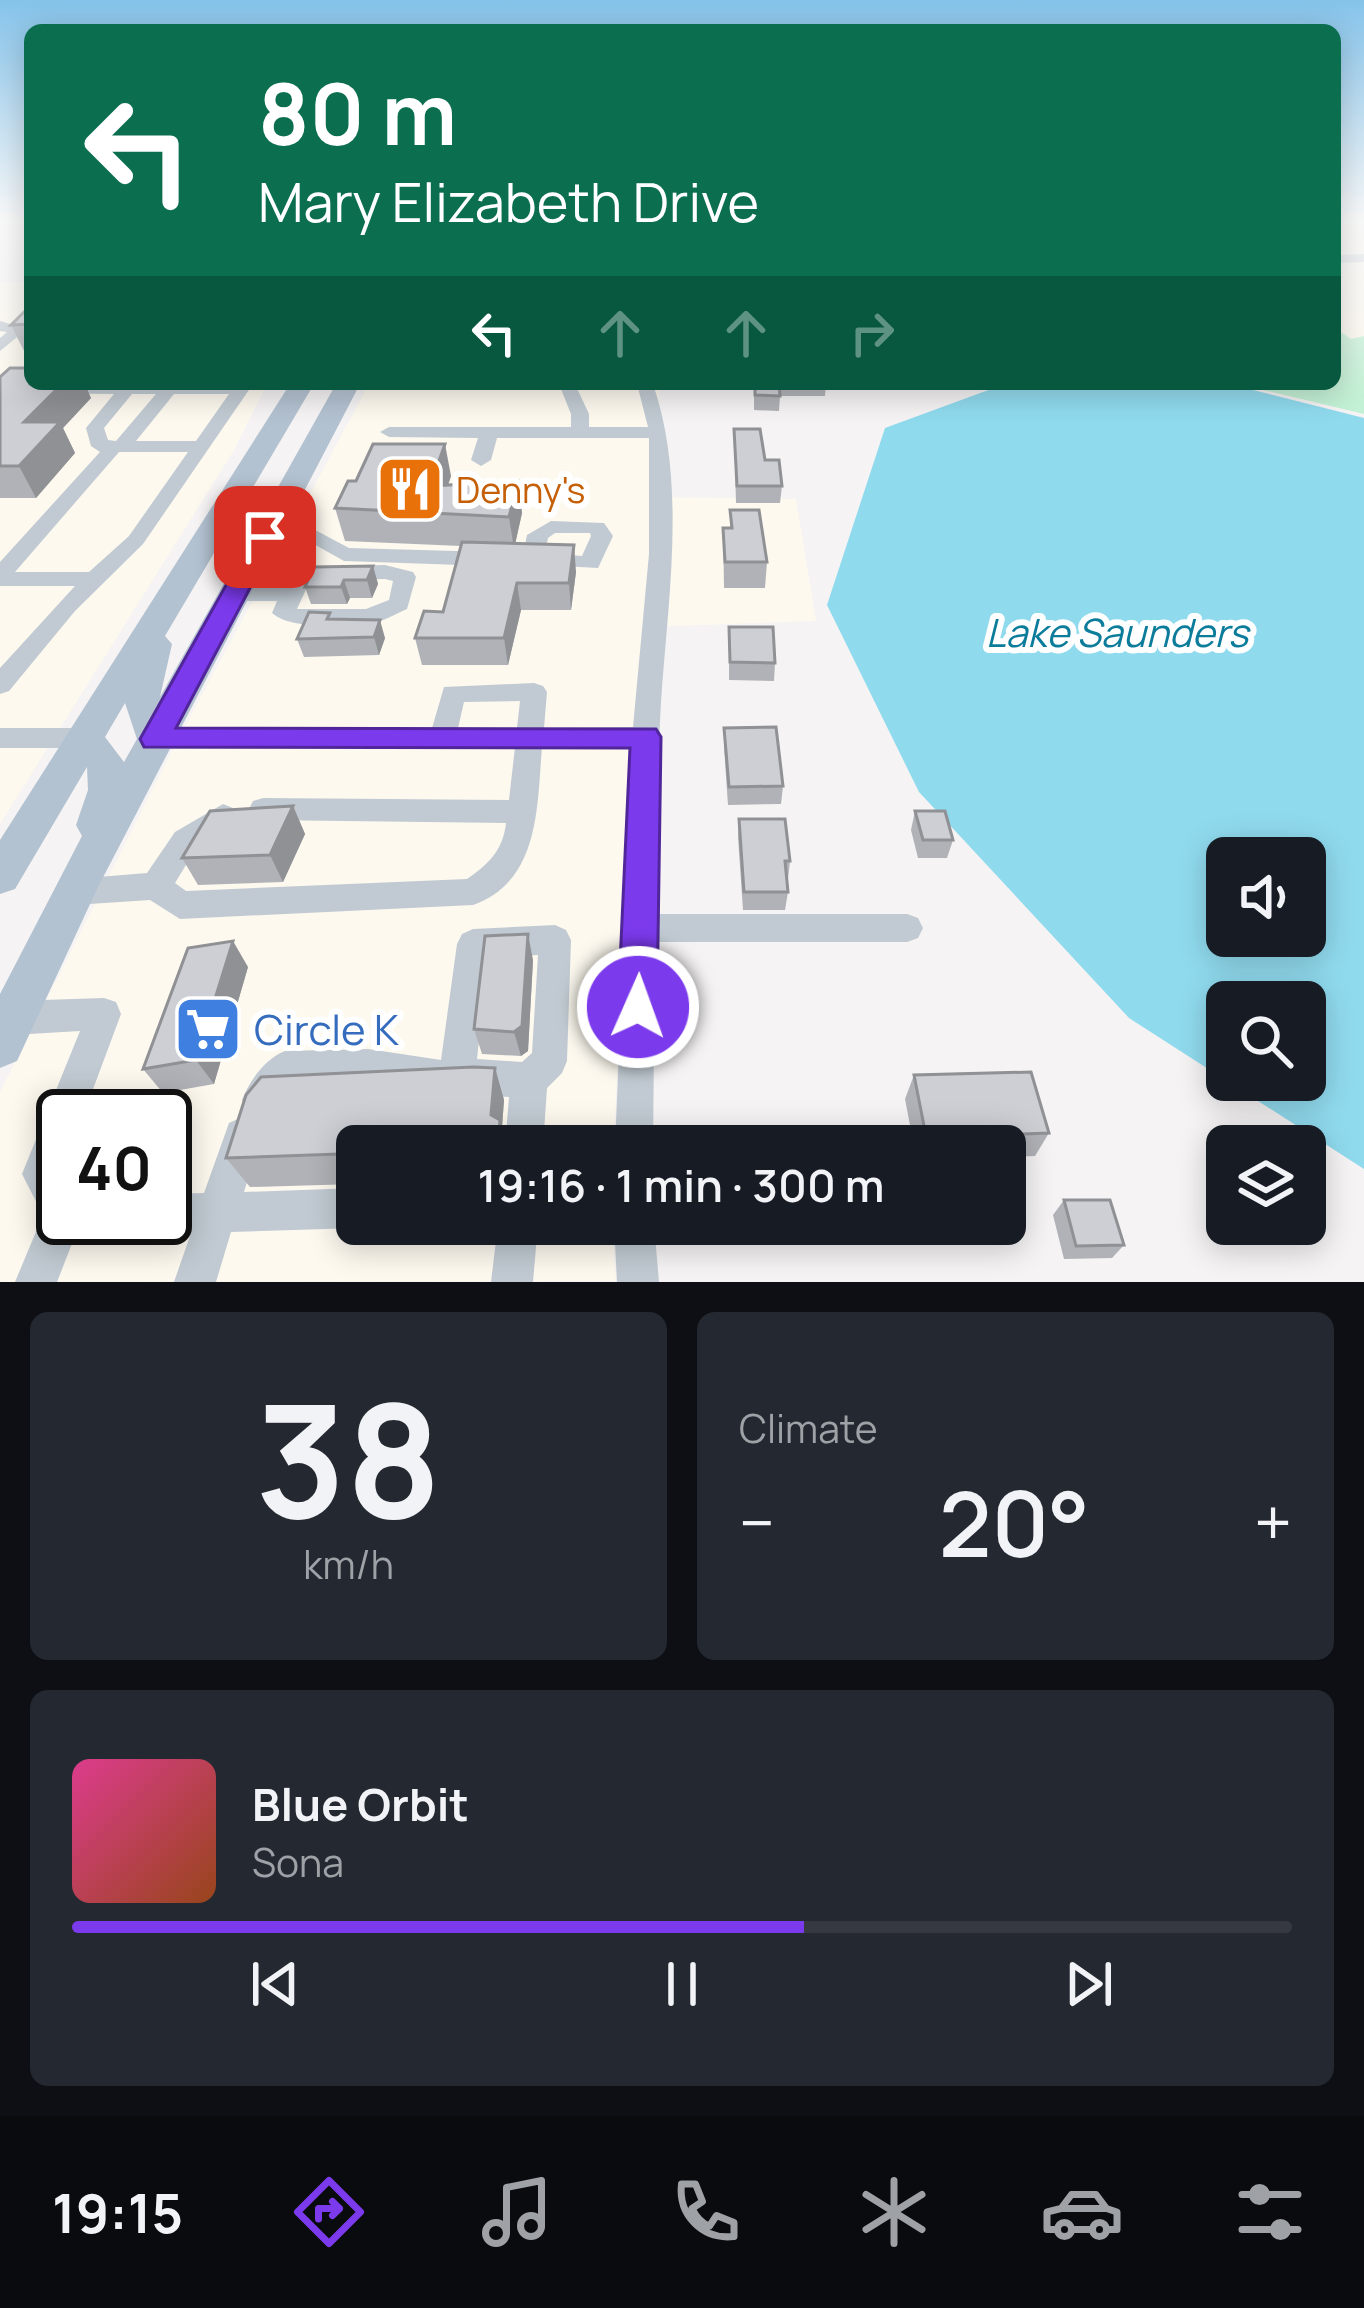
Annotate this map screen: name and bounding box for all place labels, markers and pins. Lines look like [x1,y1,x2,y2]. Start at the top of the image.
restaurant icon: Denny's [375,454,445,524]
place label: Denny's [456,465,585,514]
pin [214,486,316,588]
supermarket icon: Circle K [173,994,243,1064]
place label: Circle K [254,1000,399,1058]

